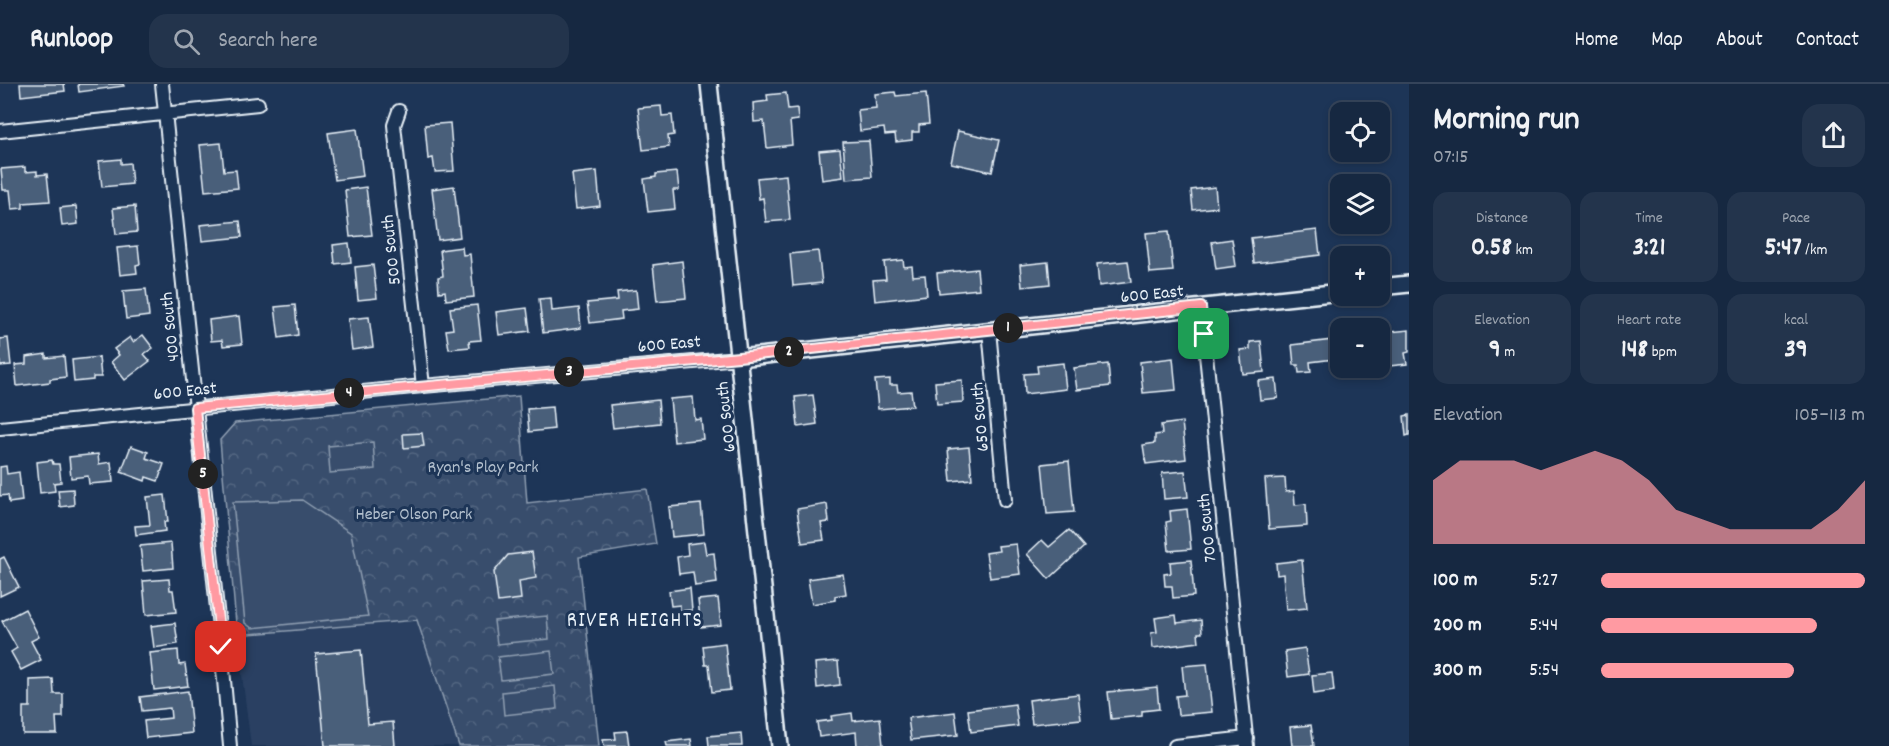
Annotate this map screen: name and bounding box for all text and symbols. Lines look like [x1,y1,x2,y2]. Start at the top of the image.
search box [149,14,569,68]
text: Runloop [30,21,113,61]
icon: search [170,25,203,58]
text: Search here [218,26,318,57]
text: Home [1574,26,1618,56]
text: Map [1651,26,1683,56]
text: About [1716,26,1763,56]
text: Contact [1796,26,1859,56]
text: Morning run [1433,98,1580,145]
map controls [1330,102,1390,378]
button: locate [1330,102,1390,162]
button: share [1802,104,1865,167]
text: 07:15 [1433,144,1469,172]
button: layers [1330,174,1390,234]
text: Distance [1476,207,1528,230]
text: Time [1635,207,1663,230]
text: Pace [1782,207,1810,230]
street label: 500 South [376,213,409,286]
text: 0.58 [1471,230,1512,267]
text: 3:21 [1633,230,1665,267]
text: 5:47 [1765,230,1802,267]
text: km [1512,239,1533,262]
text: /km [1802,239,1827,262]
button: + [1330,246,1390,306]
street label: 600 East [1119,280,1185,311]
street label: 400 South [155,291,188,363]
pin [1178,308,1229,359]
text: Elevation [1474,309,1530,332]
text: Heart rate [1617,309,1681,332]
text: kcal [1784,309,1808,332]
pin: 1 [993,313,1023,343]
text: 1 [1006,316,1010,339]
icon: arrive [1187,317,1220,350]
button: − [1330,318,1390,378]
street label: 600 East [637,330,702,361]
text: 9 [1489,332,1501,369]
text: 148 [1621,332,1648,369]
text: 39 [1784,332,1808,369]
pin: 2 [774,337,804,367]
text: 2 [786,340,793,363]
text: m [1501,341,1515,364]
text: bpm [1648,341,1677,364]
pin: 3 [554,357,584,387]
text: 3 [565,360,573,383]
street label: 600 East [152,377,218,408]
pin: 4 [334,378,364,408]
street label: 600 South [711,380,744,453]
text: 4 [346,381,352,404]
street label: 650 South [966,381,997,453]
text: Elevation [1433,402,1503,430]
text: 105–113 m [1795,402,1865,430]
park label: Ryan's Play Park [427,456,539,481]
pin: 5 [188,459,218,489]
text: 5 [199,462,207,485]
street label: 700 South [1192,492,1225,563]
park label: Heber Olson Park [356,503,472,528]
text: 100 m [1433,567,1478,595]
text: 5:27 [1529,567,1558,595]
district label: RIVER HEIGHTS [567,607,703,637]
text: 200 m [1433,612,1482,640]
text: 5:44 [1529,612,1558,640]
pin [195,621,246,672]
icon: check [204,630,237,663]
text: 300 m [1433,657,1482,685]
text: 5:54 [1529,657,1559,685]

